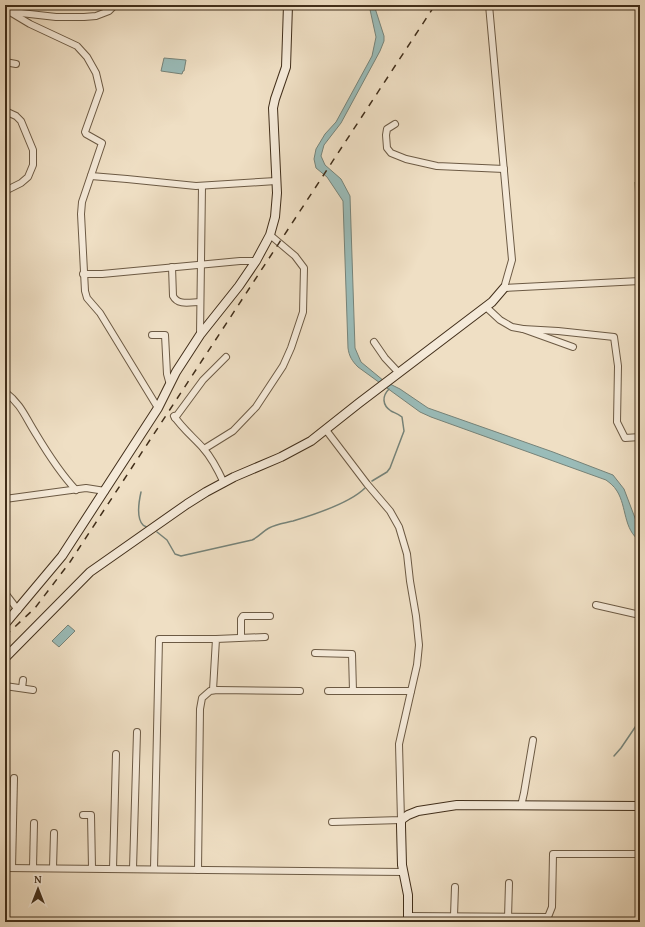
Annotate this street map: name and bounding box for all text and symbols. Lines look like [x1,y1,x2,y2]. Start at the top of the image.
north arrow [18,869,58,909]
text: N [34,871,42,887]

